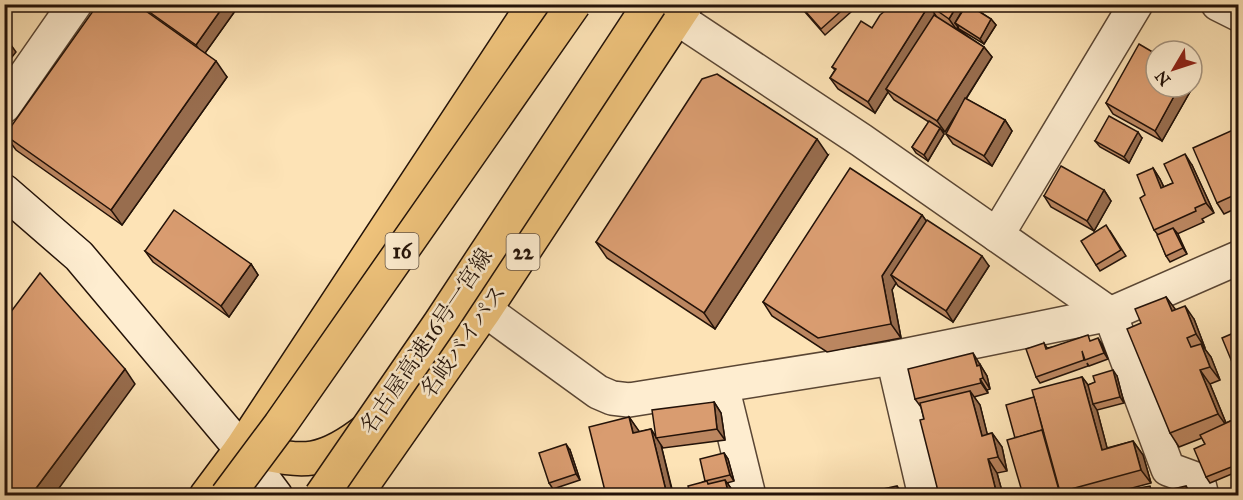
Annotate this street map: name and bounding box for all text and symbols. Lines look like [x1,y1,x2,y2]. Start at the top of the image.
north arrow [1144,39,1204,99]
text: N [1151,67,1174,89]
road number: 16 [386,233,418,269]
road number: 22 [506,234,540,270]
street label: 名古屋高速16号一宮線 [354,243,498,439]
street label: 名岐バイパス [414,279,512,403]

